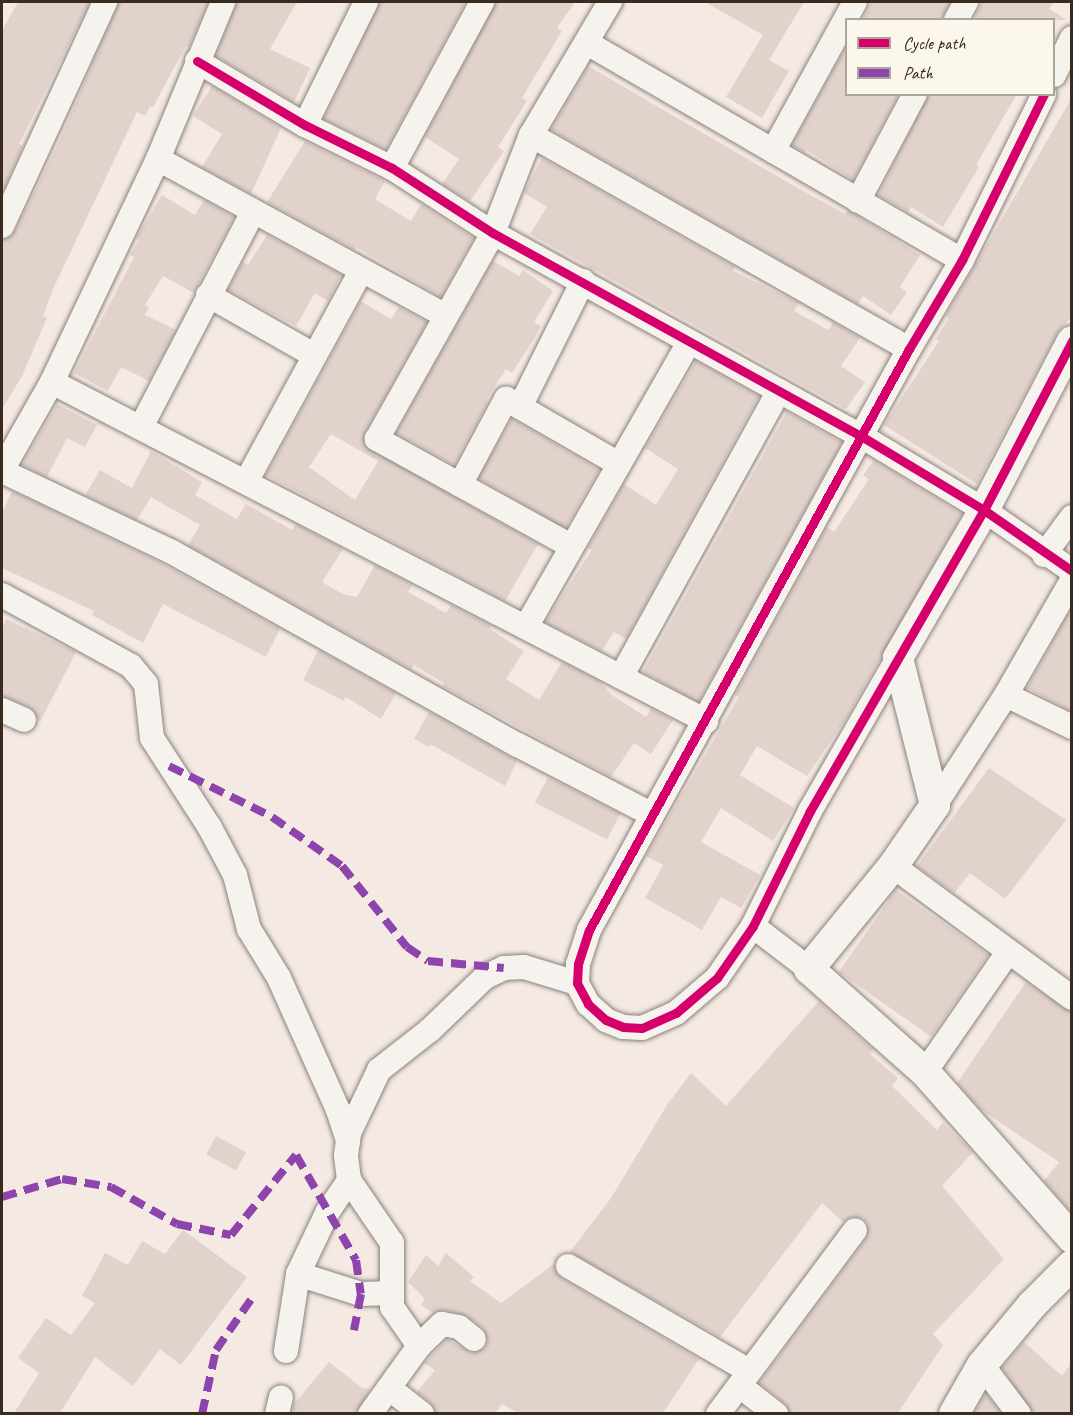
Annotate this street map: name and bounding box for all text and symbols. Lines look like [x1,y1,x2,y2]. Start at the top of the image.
legend [845,18,1055,96]
text: Cycle path [903,32,965,54]
text: Path [903,62,933,84]

